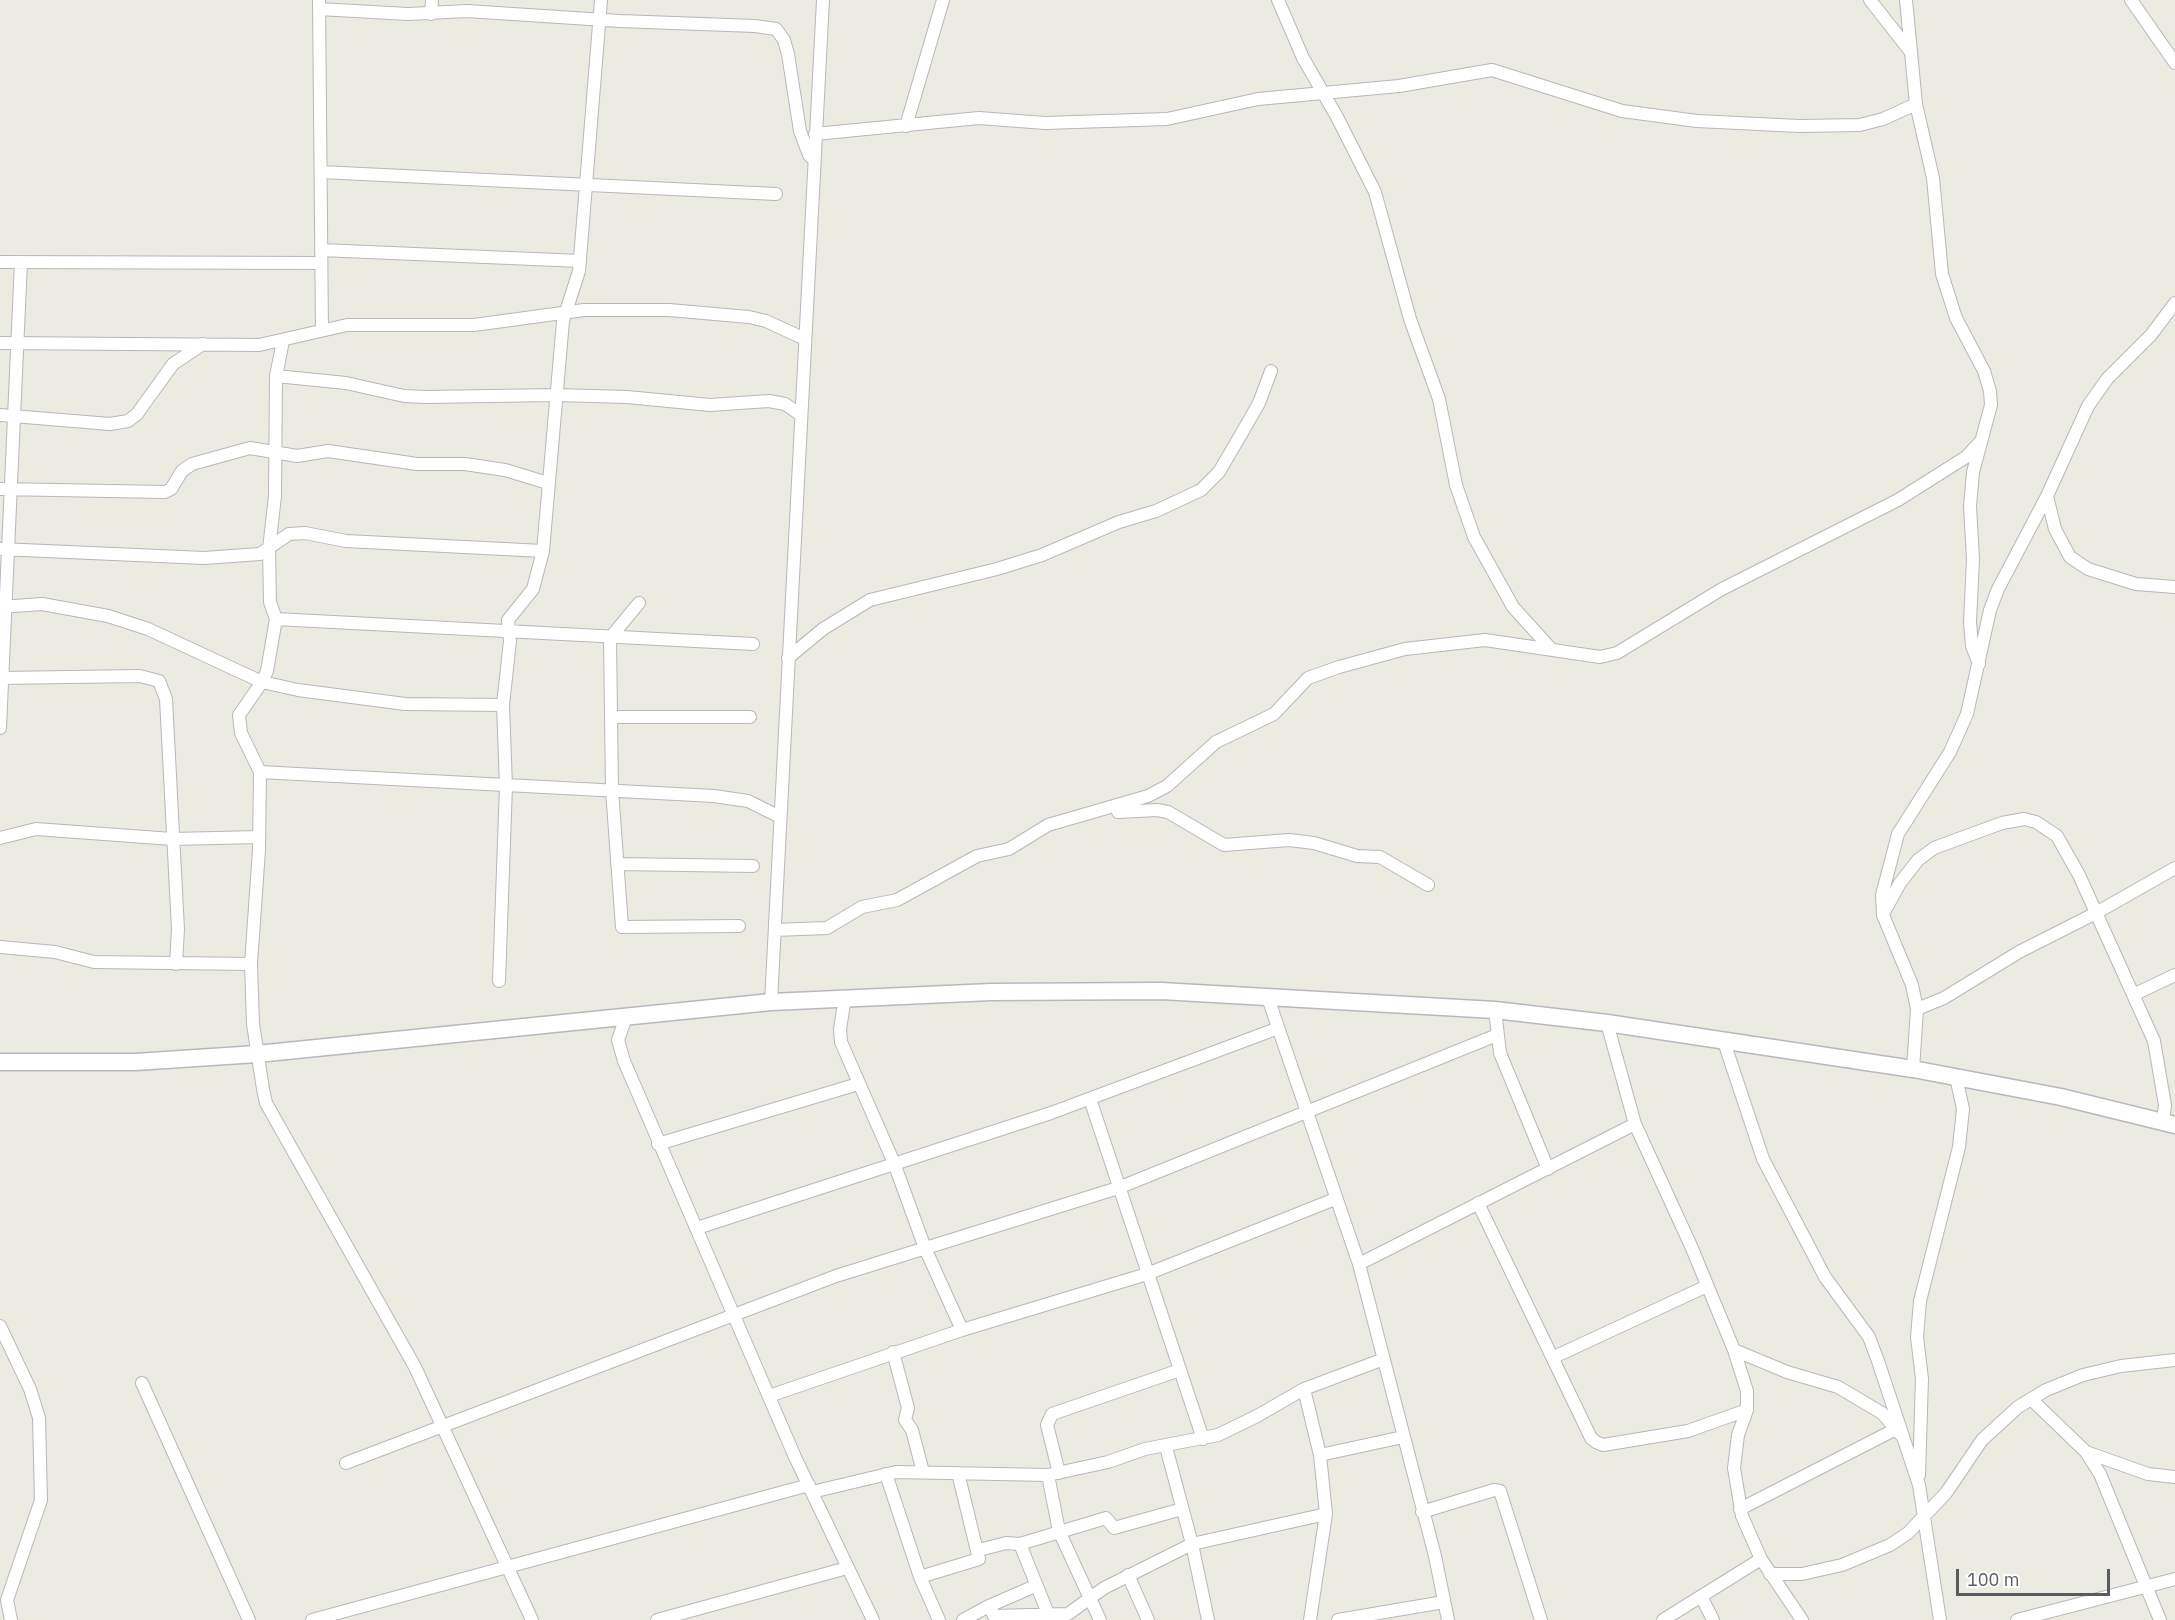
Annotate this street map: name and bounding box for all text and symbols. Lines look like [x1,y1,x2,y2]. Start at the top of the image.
scale bar [1959,1557,2114,1595]
text: 100 m [1967,1568,2019,1591]

